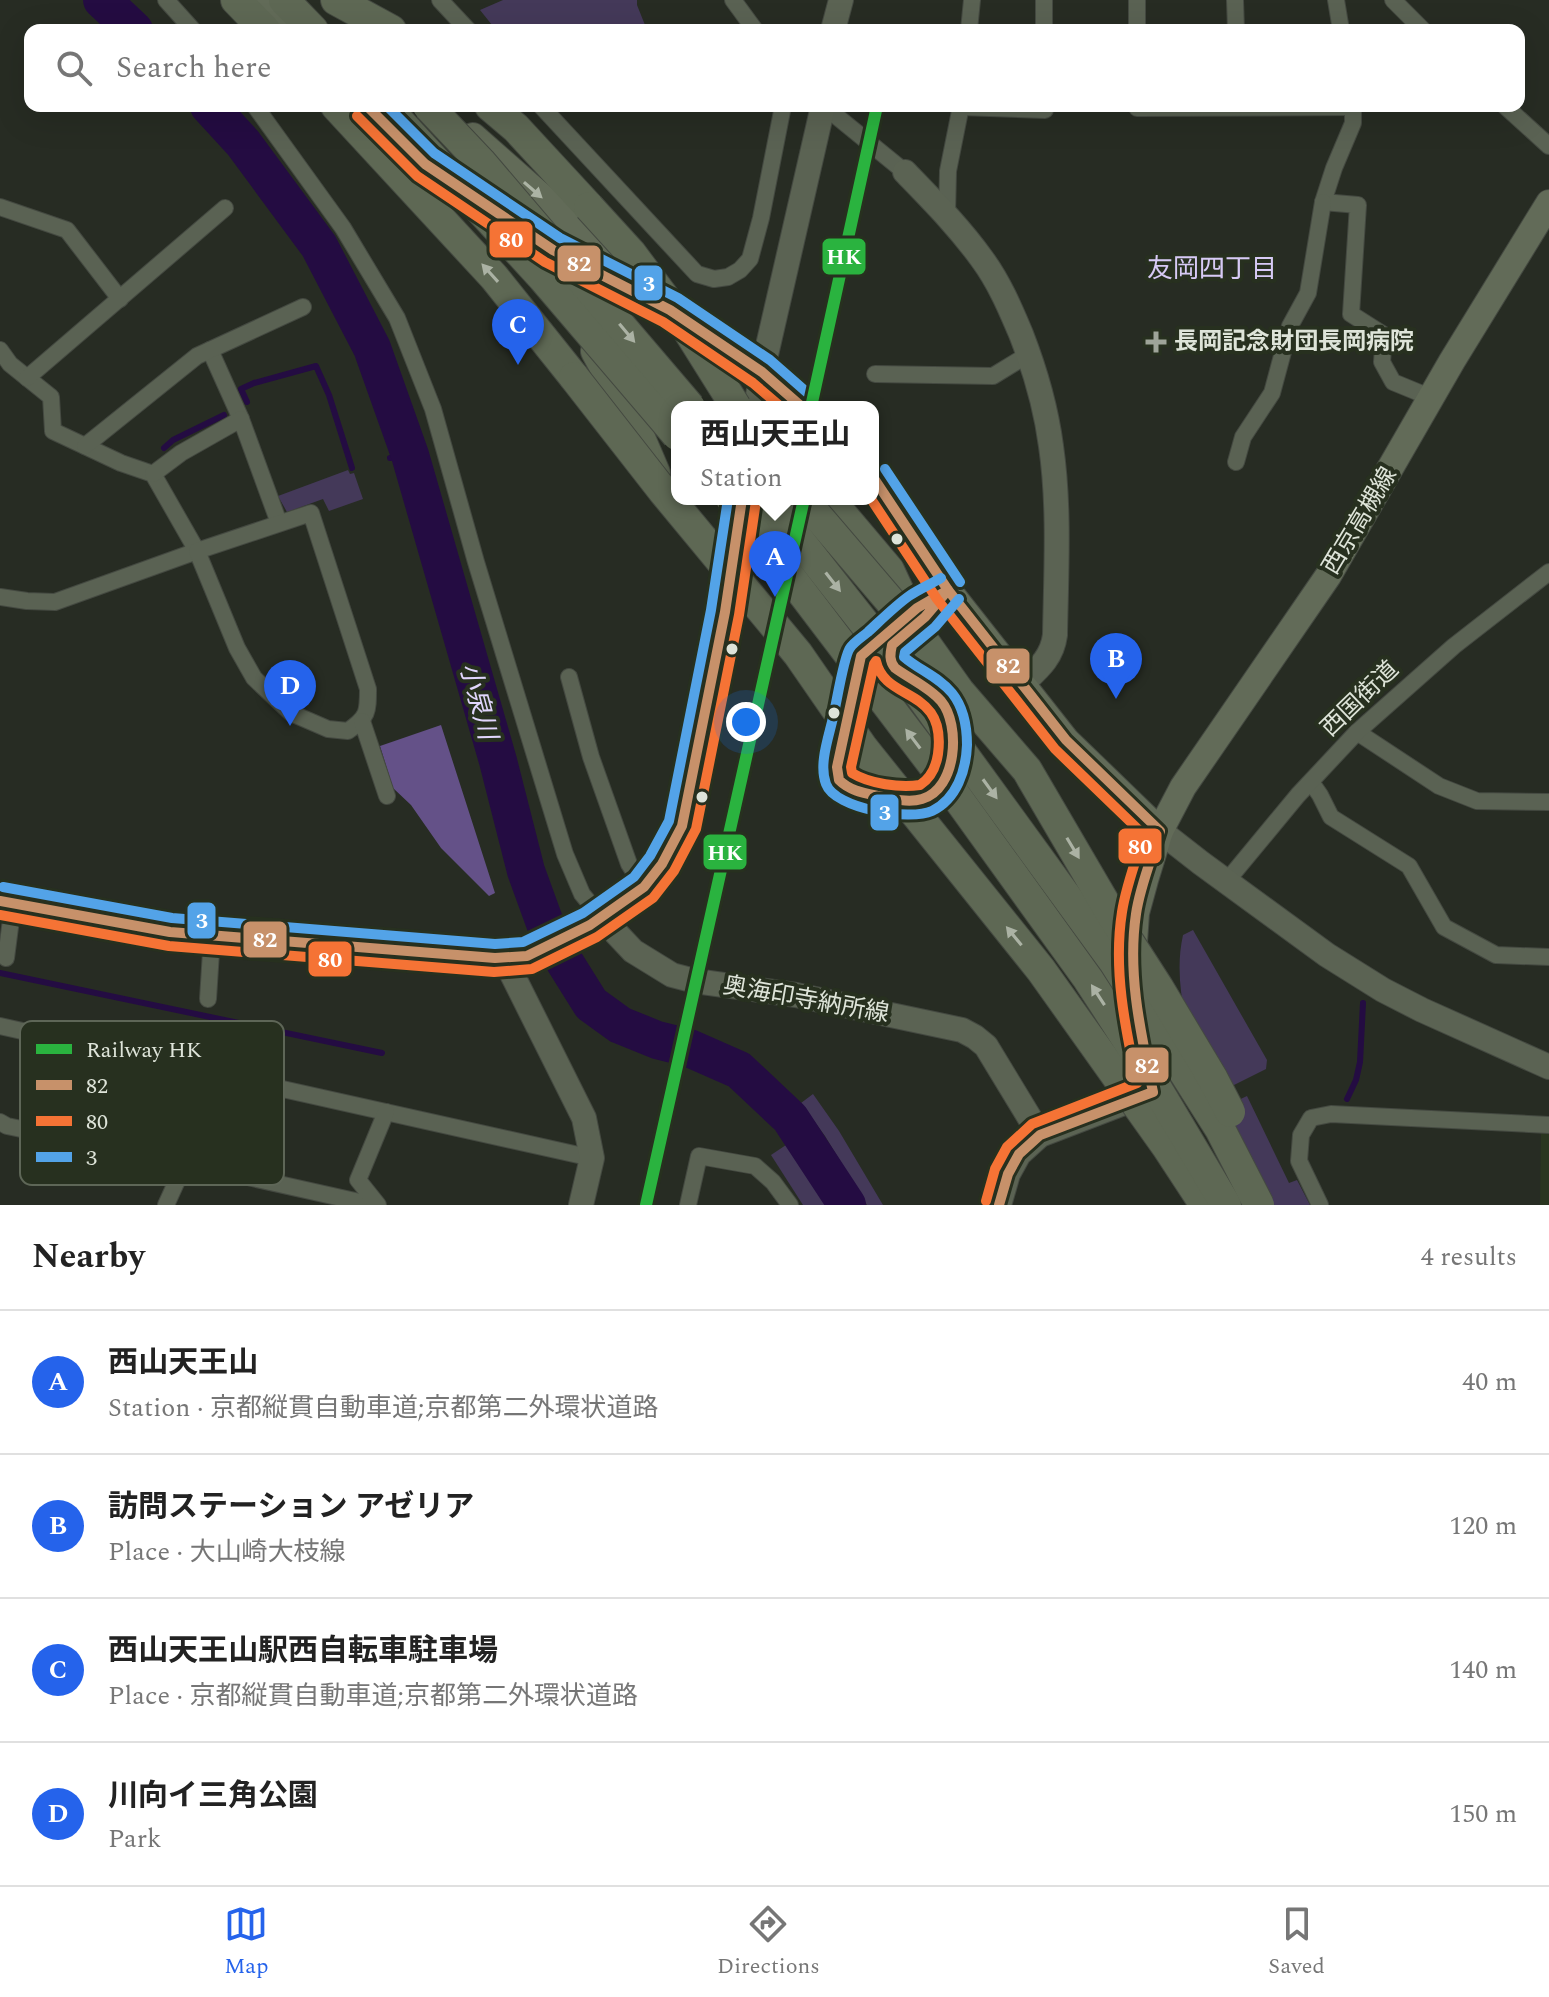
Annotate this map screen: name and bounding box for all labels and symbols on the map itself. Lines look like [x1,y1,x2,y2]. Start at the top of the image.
one-way arrow [524,180,543,198]
line badge: 80 [488,220,534,259]
text: 80 [499,224,523,257]
line badge: HK [821,237,867,276]
text: HK [826,241,862,274]
line badge: 82 [556,244,602,283]
text: 82 [567,248,591,281]
district label: 友岡四丁目 [1147,249,1277,289]
one-way arrow [482,263,499,283]
line badge: 3 [633,264,664,302]
text: 3 [643,268,655,301]
pin: C [492,299,544,365]
one-way arrow [618,322,635,342]
place label: 長岡記念財団長岡病院 [1174,324,1414,360]
marker: 長岡記念財団長岡病院 [1145,331,1167,353]
street label: 西京高槻線 [1314,460,1406,582]
pin: A [749,531,801,597]
unlabelled marker [889,531,905,547]
one-way arrow [824,572,840,592]
pin: B [1090,633,1142,699]
unlabelled marker [724,641,740,657]
line badge: 82 [985,647,1031,685]
text: 82 [996,650,1020,683]
street label: 西国街道 [1313,653,1407,745]
water label: 小泉川 [449,658,508,747]
pin: D [264,660,316,726]
your location [726,702,766,742]
unlabelled marker [826,705,842,721]
one-way arrow [906,728,922,749]
one-way arrow [982,779,997,800]
unlabelled marker [694,789,710,805]
line badge: 3 [869,793,900,832]
text: 3 [879,797,891,830]
line badge: 80 [1117,827,1163,865]
text: 80 [1128,831,1152,864]
line badge: HK [702,833,748,871]
text: HK [707,837,743,870]
one-way arrow [1066,837,1080,859]
line badge: 3 [186,901,217,940]
text: 3 [196,905,208,938]
line badge: 82 [242,920,288,959]
text: 82 [253,924,277,957]
one-way arrow [1006,926,1022,946]
line badge: 80 [307,940,353,978]
text: 80 [318,944,342,977]
street label: 奥海印寺納所線 [720,968,892,1032]
one-way arrow [1091,984,1106,1005]
legend [20,1021,284,1185]
text: Railway HK [86,1034,202,1067]
line badge: 82 [1124,1046,1170,1084]
text: 82 [1135,1050,1159,1083]
text: 82 [86,1070,108,1103]
text: 80 [86,1106,108,1139]
text: 3 [86,1142,97,1175]

